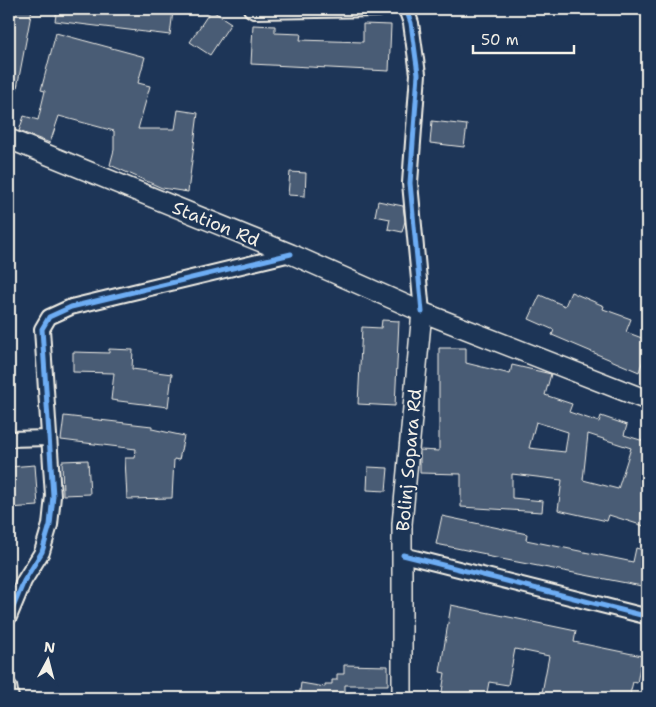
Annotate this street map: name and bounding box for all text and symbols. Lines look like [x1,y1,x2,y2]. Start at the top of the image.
scale bar [473,22,575,54]
text: 50 m [481,30,519,50]
street label: Station Rd [169,196,263,252]
street label: Bolinj Sopara Rd [391,388,427,532]
north arrow [22,634,72,684]
text: N [43,637,56,657]

